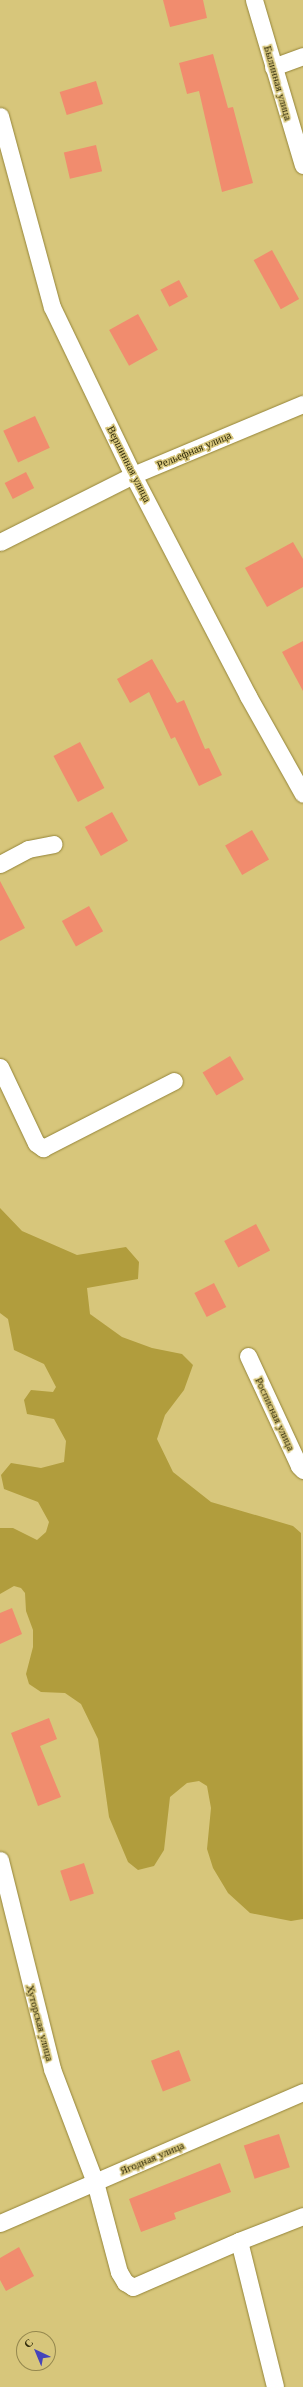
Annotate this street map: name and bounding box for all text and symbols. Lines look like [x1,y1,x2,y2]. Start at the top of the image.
street label: Былинная улица [261,44,295,122]
street label: Вершинная улица [104,424,154,504]
street label: Рельефная улица [155,428,233,472]
street label: Росписная улица [252,1375,298,1453]
street label: Хуторская улица [23,1983,57,2063]
street label: Ягодная улица [118,2139,186,2177]
north arrow [16,2331,56,2371]
text: С [21,2335,36,2351]

